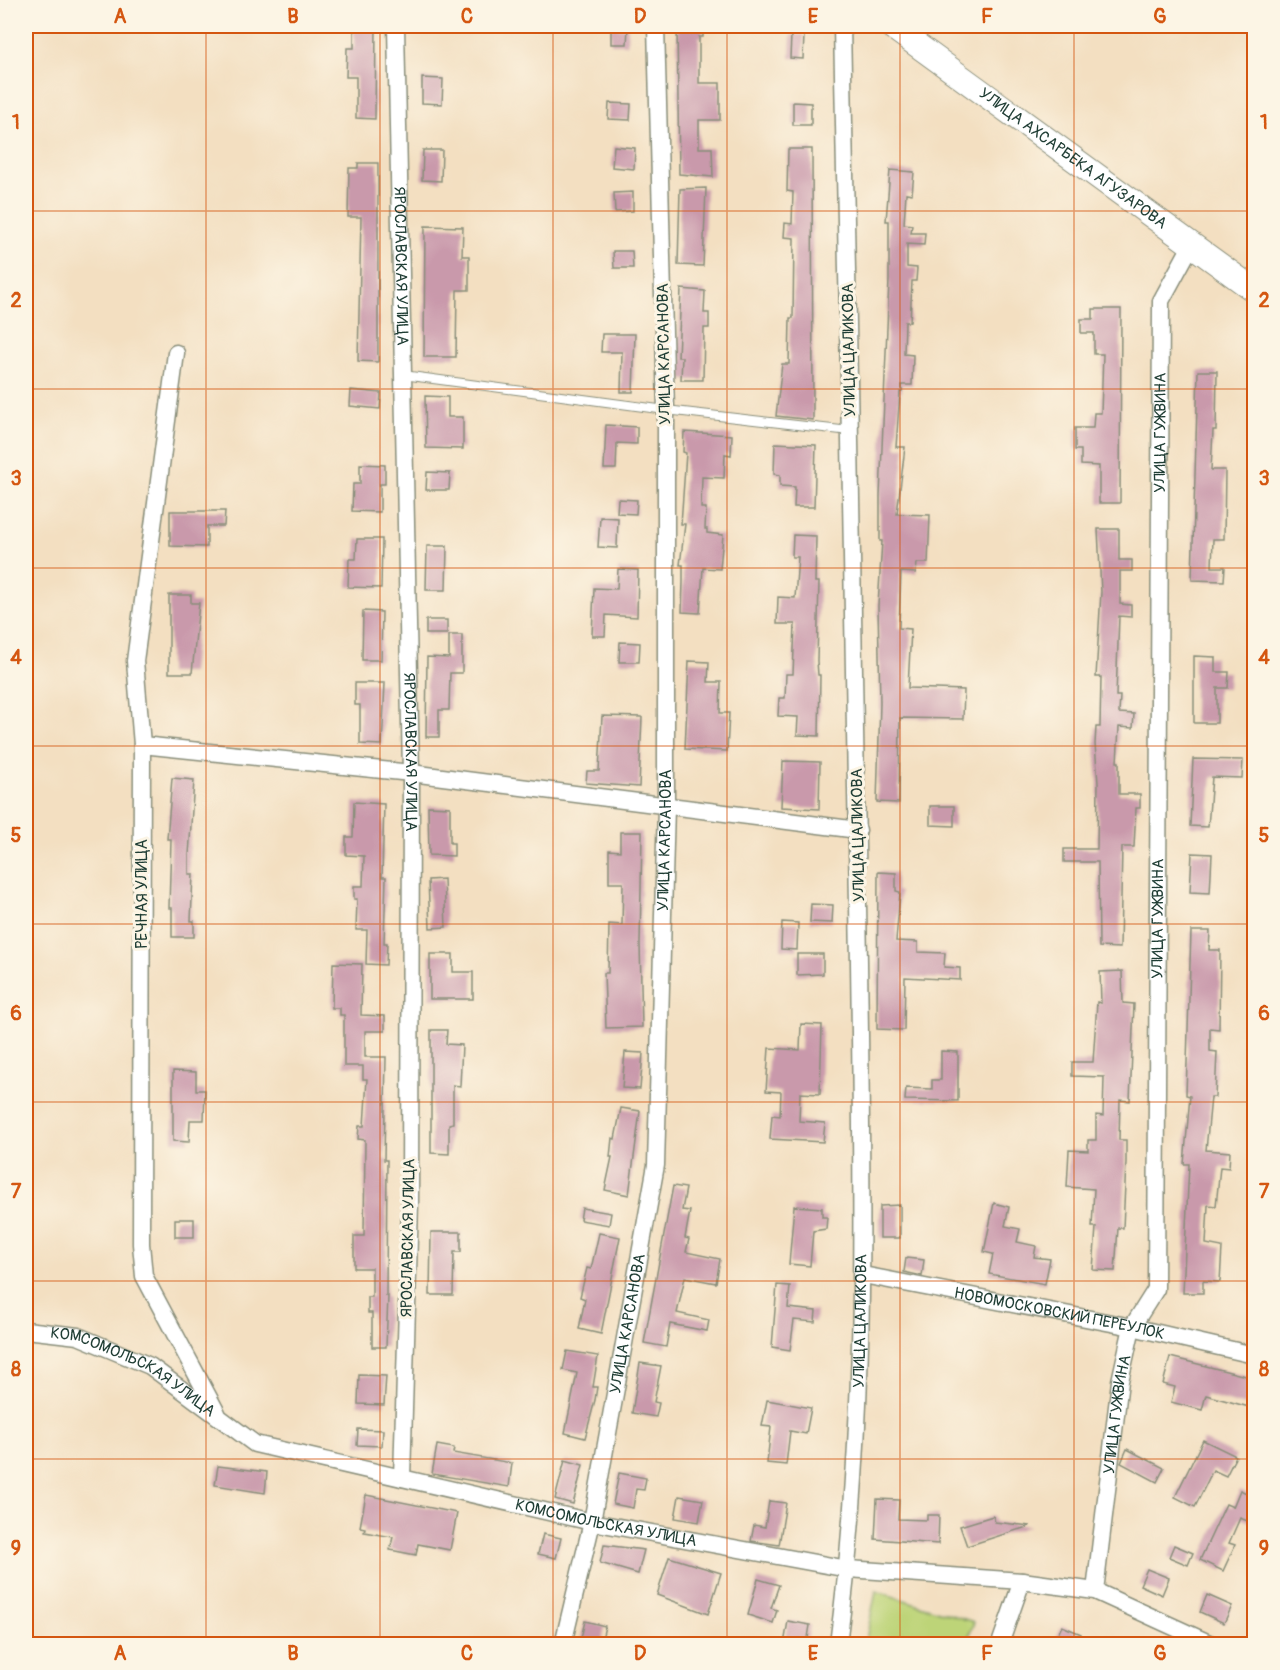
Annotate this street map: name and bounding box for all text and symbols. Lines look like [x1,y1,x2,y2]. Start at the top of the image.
text: A [114,4,127,29]
text: B [287,4,299,29]
text: C [461,4,473,29]
text: D [634,4,647,29]
text: E [808,4,819,29]
text: F [981,4,993,29]
text: G [1153,4,1167,29]
street label: УЛИЦА АХСАРБЕКА АГУЗАРОВА [975,83,1171,233]
text: 1 [12,110,20,135]
text: 1 [1260,110,1268,135]
street label: ЯРОСЛАВСКАЯ УЛИЦА [389,186,412,346]
street label: УЛИЦА КАРСАНОВА [653,283,675,425]
street label: УЛИЦА ЦАЛИКОВА [838,283,860,417]
text: 2 [10,288,22,313]
text: 2 [1258,288,1270,313]
street label: УЛИЦА ГУЖВИНА [1150,373,1171,493]
text: 3 [10,466,22,491]
text: 3 [1258,466,1270,491]
text: 4 [10,645,22,670]
text: 4 [1258,645,1270,670]
street label: ЯРОСЛАВСКАЯ УЛИЦА [399,672,421,831]
street label: УЛИЦА ЦАЛИКОВА [847,768,869,902]
street label: УЛИЦА КАРСАНОВА [653,769,676,911]
text: 5 [11,823,22,848]
text: 5 [1259,823,1270,848]
street label: РЕЧНАЯ УЛИЦА [132,839,152,949]
street label: УЛИЦА ГУЖВИНА [1148,859,1168,979]
text: 6 [10,1001,22,1026]
text: 6 [1258,1001,1270,1026]
street label: ЯРОСЛАВСКАЯ УЛИЦА [397,1158,419,1318]
text: 7 [11,1179,22,1204]
text: 7 [1259,1179,1270,1204]
street label: УЛИЦА КАРСАНОВА [605,1252,650,1395]
street label: УЛИЦА ЦАЛИКОВА [849,1254,871,1388]
street label: НОВОМОСКОВСКИЙ ПЕРЕУЛОК [952,1283,1166,1344]
street label: КОМСОМОЛЬСКАЯ УЛИЦА [49,1323,219,1421]
street label: УЛИЦА ГУЖВИНА [1099,1353,1136,1475]
text: 8 [11,1357,21,1382]
text: 8 [1259,1357,1269,1382]
street label: КОМСОМОЛЬСКАЯ УЛИЦА [513,1495,698,1551]
text: 9 [11,1536,21,1561]
text: 9 [1259,1536,1269,1561]
text: A [114,1641,127,1666]
text: B [287,1641,299,1666]
text: C [461,1641,473,1666]
text: D [634,1641,647,1666]
text: E [808,1641,819,1666]
text: F [981,1641,993,1666]
text: G [1153,1641,1167,1666]

